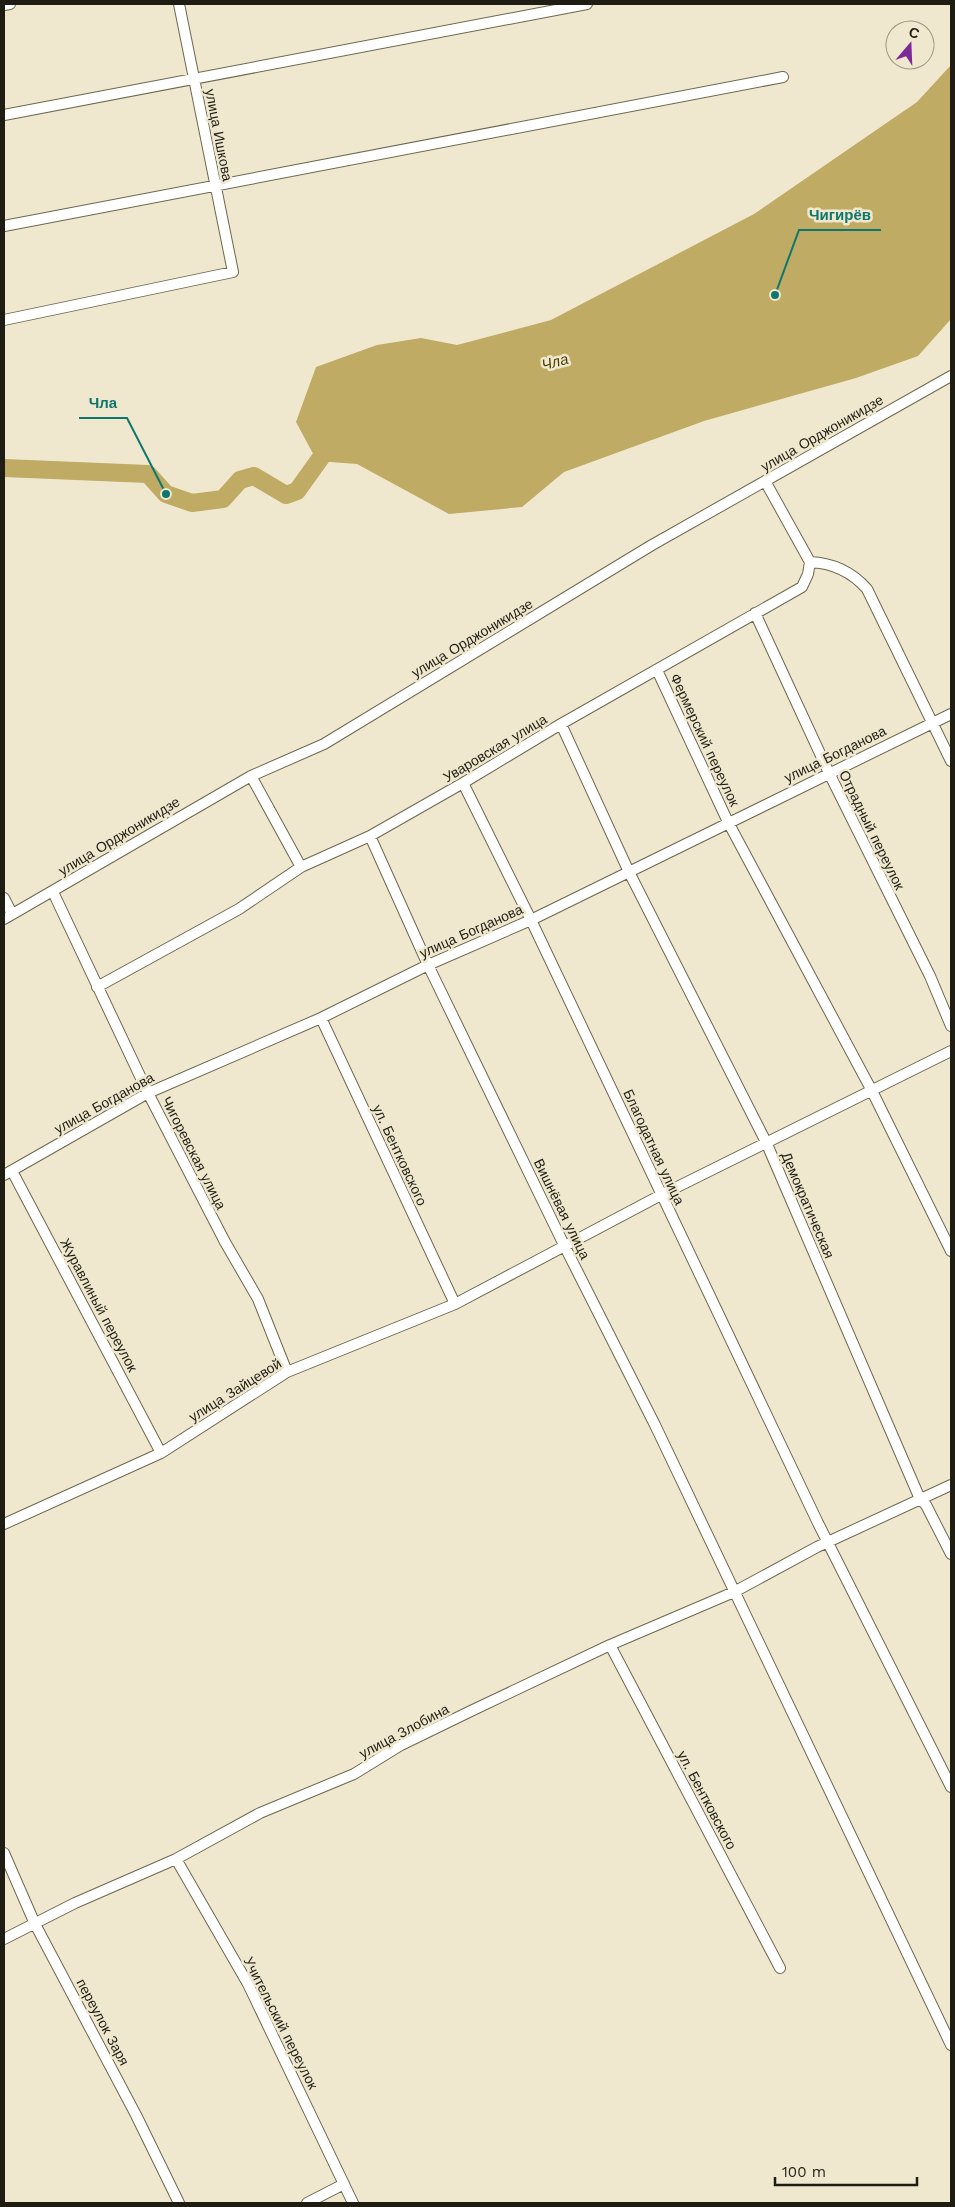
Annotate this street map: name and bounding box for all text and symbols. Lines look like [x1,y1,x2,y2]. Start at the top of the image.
north arrow [885,20,935,70]
text: С [907,23,922,42]
street label: улица Ишкова [202,87,236,183]
callout: Чигирёв [799,200,881,230]
text: Чигирёв [809,206,871,224]
water label: Чла [540,350,570,374]
callout: Чла [79,388,127,418]
street label: улица Орджоникидзе [758,391,886,475]
text: Чла [89,394,118,412]
street label: улица Орджоникидзе [408,595,536,681]
street label: Фермерский переулок [667,671,743,810]
street label: Уваровская улица [440,711,550,785]
street label: улица Богданова [781,722,889,786]
street label: Отрадный переулок [836,768,908,893]
street label: улица Орджоникидзе [55,793,183,879]
street label: улица Богданова [417,901,525,961]
street label: улица Богданова [51,1069,157,1137]
street label: Благодатная улица [620,1087,688,1208]
street label: Чигоревская улица [159,1094,230,1212]
street label: ул. Бентковского [370,1102,430,1208]
street label: Демократическая [778,1149,838,1261]
street label: Вишнёвая улица [531,1156,593,1262]
street label: Журавлиный переулок [57,1236,141,1375]
street label: улица Зайцевой [186,1355,284,1425]
street label: улица Злобина [356,1701,452,1761]
street label: ул. Бентковского [674,1748,740,1852]
street label: Учительский переулок [241,1954,322,2093]
street label: переулок Заря [73,1976,133,2068]
scale bar [775,2154,918,2186]
text: 100 m [782,2163,826,2181]

